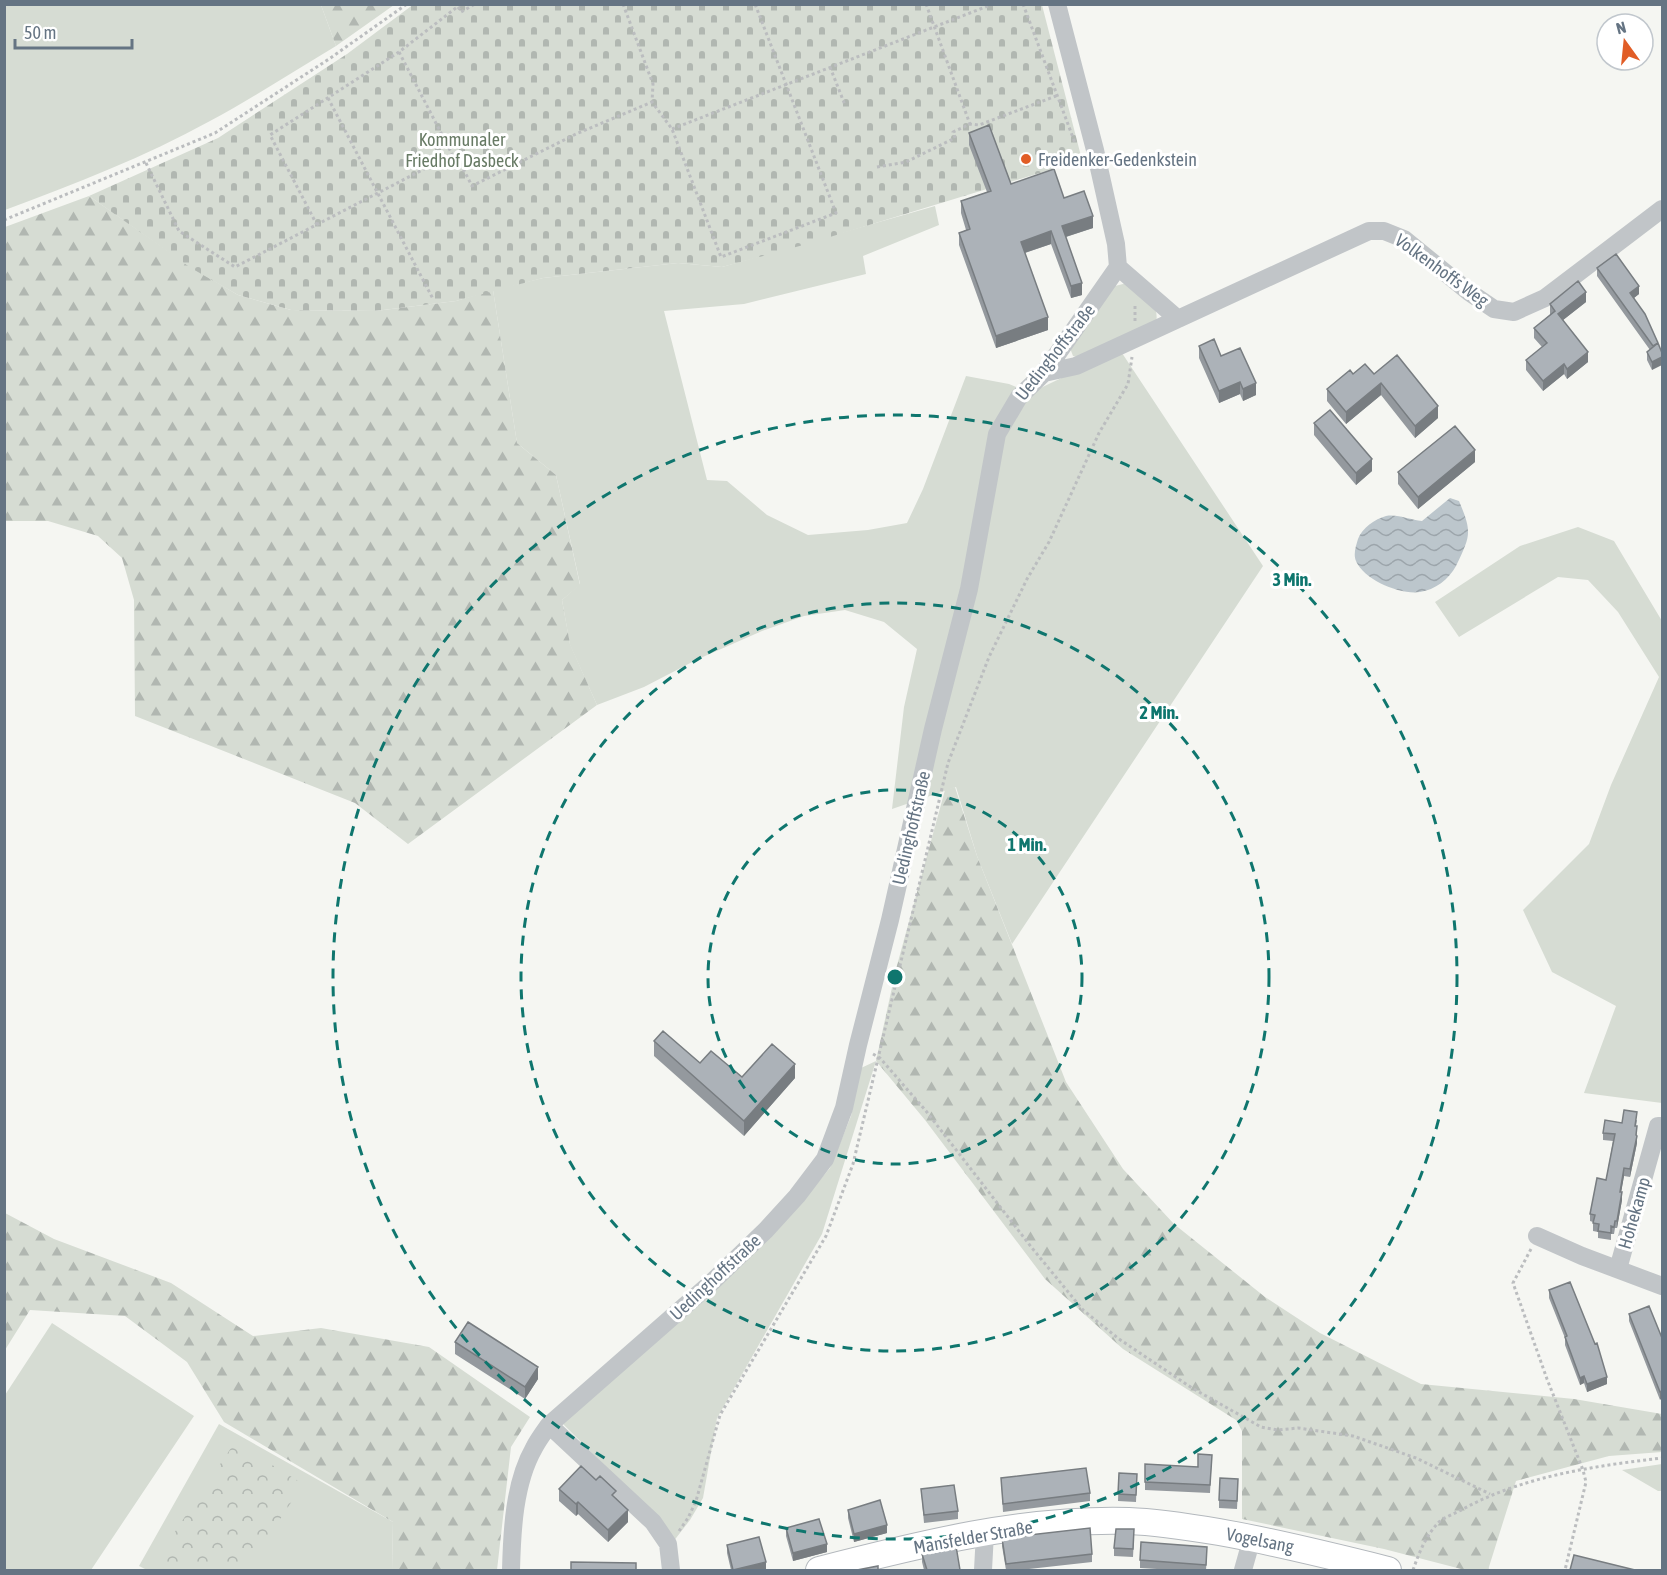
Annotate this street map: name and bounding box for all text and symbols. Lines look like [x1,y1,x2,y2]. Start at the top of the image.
scale bar [15,12,132,50]
north arrow [1595,12,1655,72]
text: N [1614,18,1628,37]
text: 50 m [24,22,56,43]
park label: Kommunaler Friedhof Dasbeck [405,129,519,171]
place label: Freidenker-Gedenkstein [1038,149,1197,170]
marker: Freidenker-Gedenkstein [1019,152,1033,166]
street label: Volkenhoffs Weg [1391,229,1493,311]
street label: Uedinghoffstraße [1011,300,1099,404]
text: 3 Min. [1272,569,1312,590]
text: 2 Min. [1139,702,1179,723]
street label: Uedinghoffstraße [888,769,934,887]
text: 1 Min. [1007,834,1047,855]
centre of rings [885,967,905,987]
street label: Hohekamp [1614,1175,1654,1251]
street label: Uedinghoffstraße [665,1230,765,1324]
street label: Mansfelder Straße [912,1516,1034,1558]
street label: Vogelsang [1224,1523,1296,1557]

